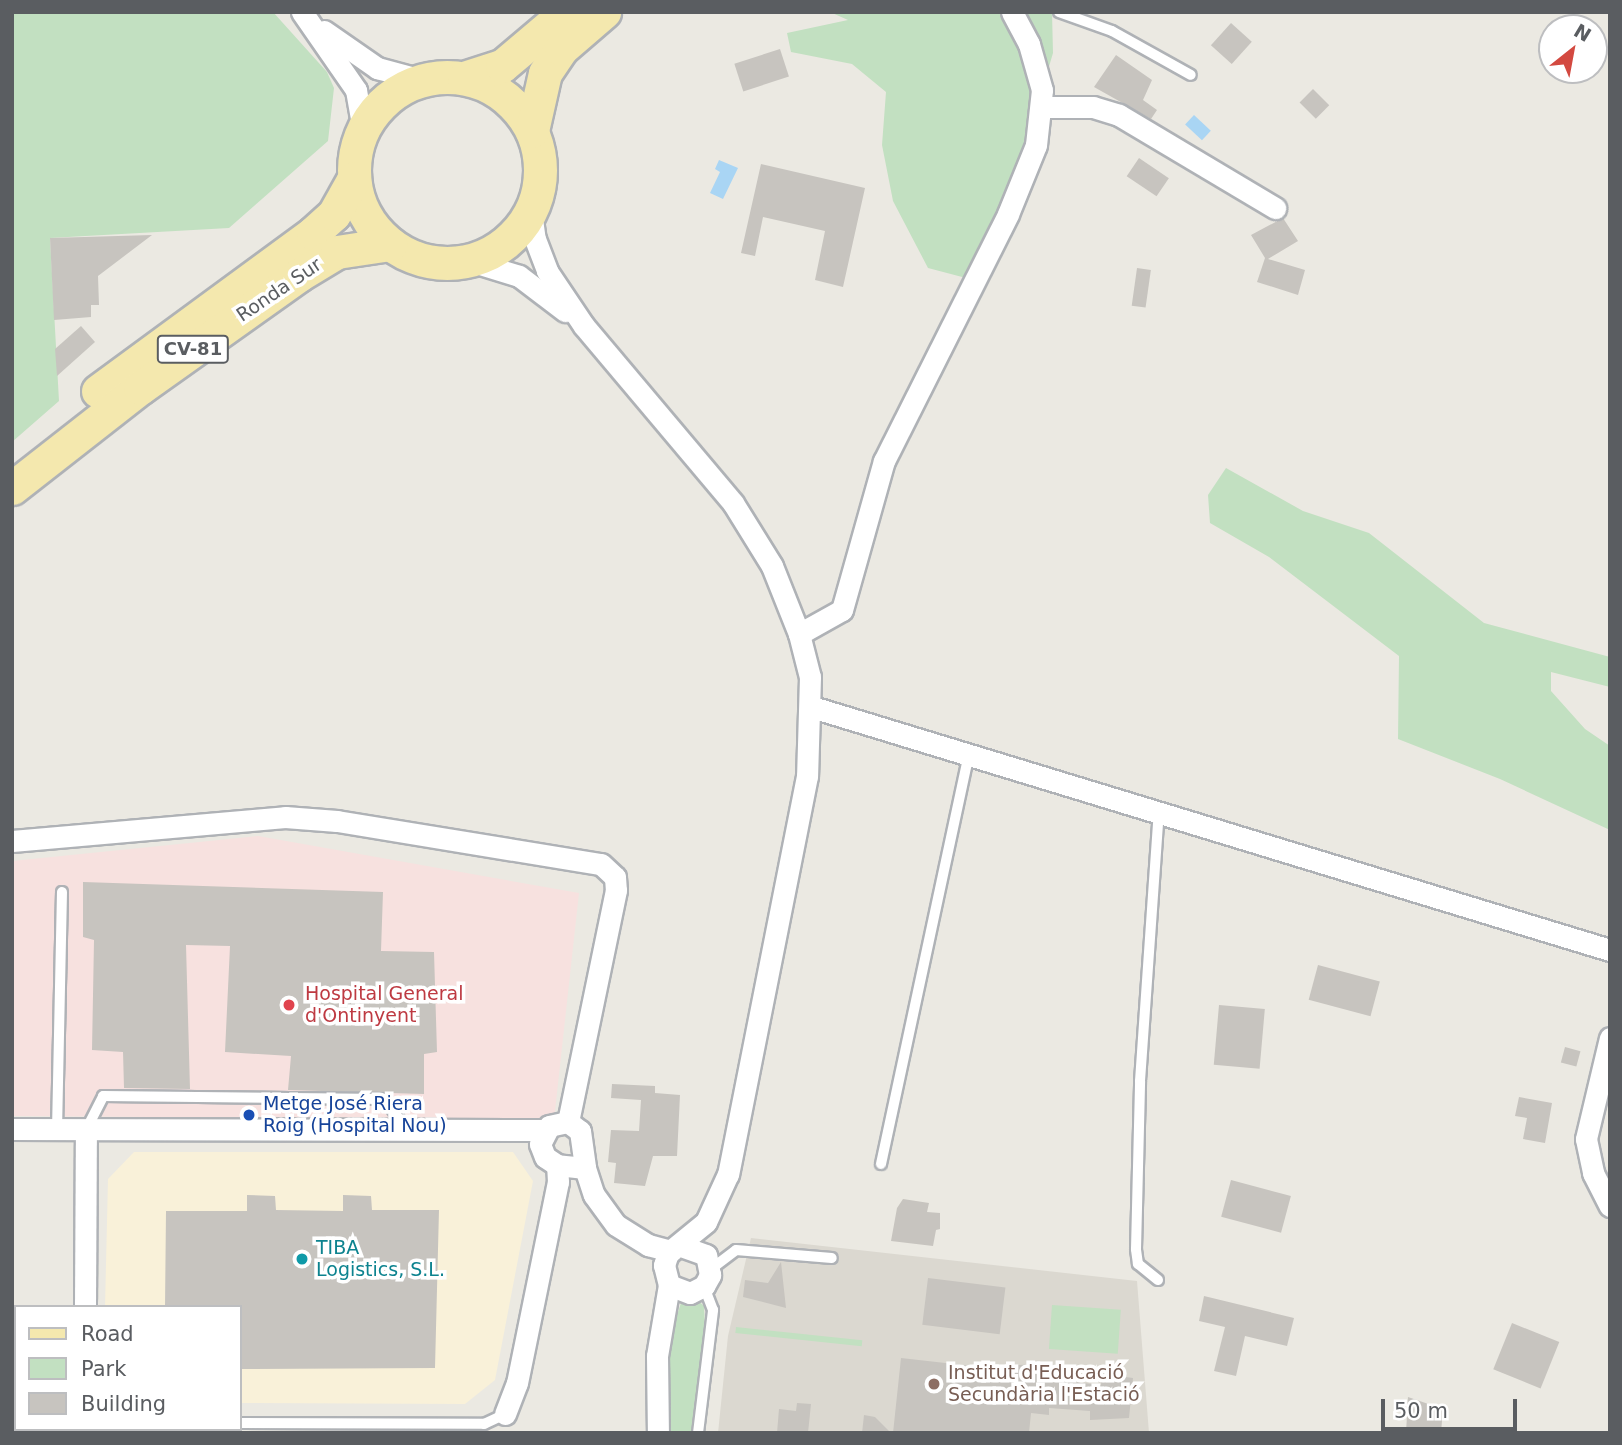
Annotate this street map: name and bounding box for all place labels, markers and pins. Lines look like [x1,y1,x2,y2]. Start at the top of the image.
place label: Hospital General d'Ontinyent [305,983,463,1027]
marker: Hospital General d'Ontinyent [279,995,299,1015]
place label: Metge José Riera Roig (Hospital Nou) [263,1093,447,1137]
marker: Metge José Riera Roig (Hospital Nou) [241,1107,257,1123]
place label: TIBA Logistics, S.L. [316,1237,445,1281]
marker: TIBA Logistics, S.L. [294,1251,310,1267]
place label: Institut d'Educació Secundària l'Estació [948,1362,1140,1406]
marker: Institut d'Educació Secundària l'Estació [926,1376,942,1392]

